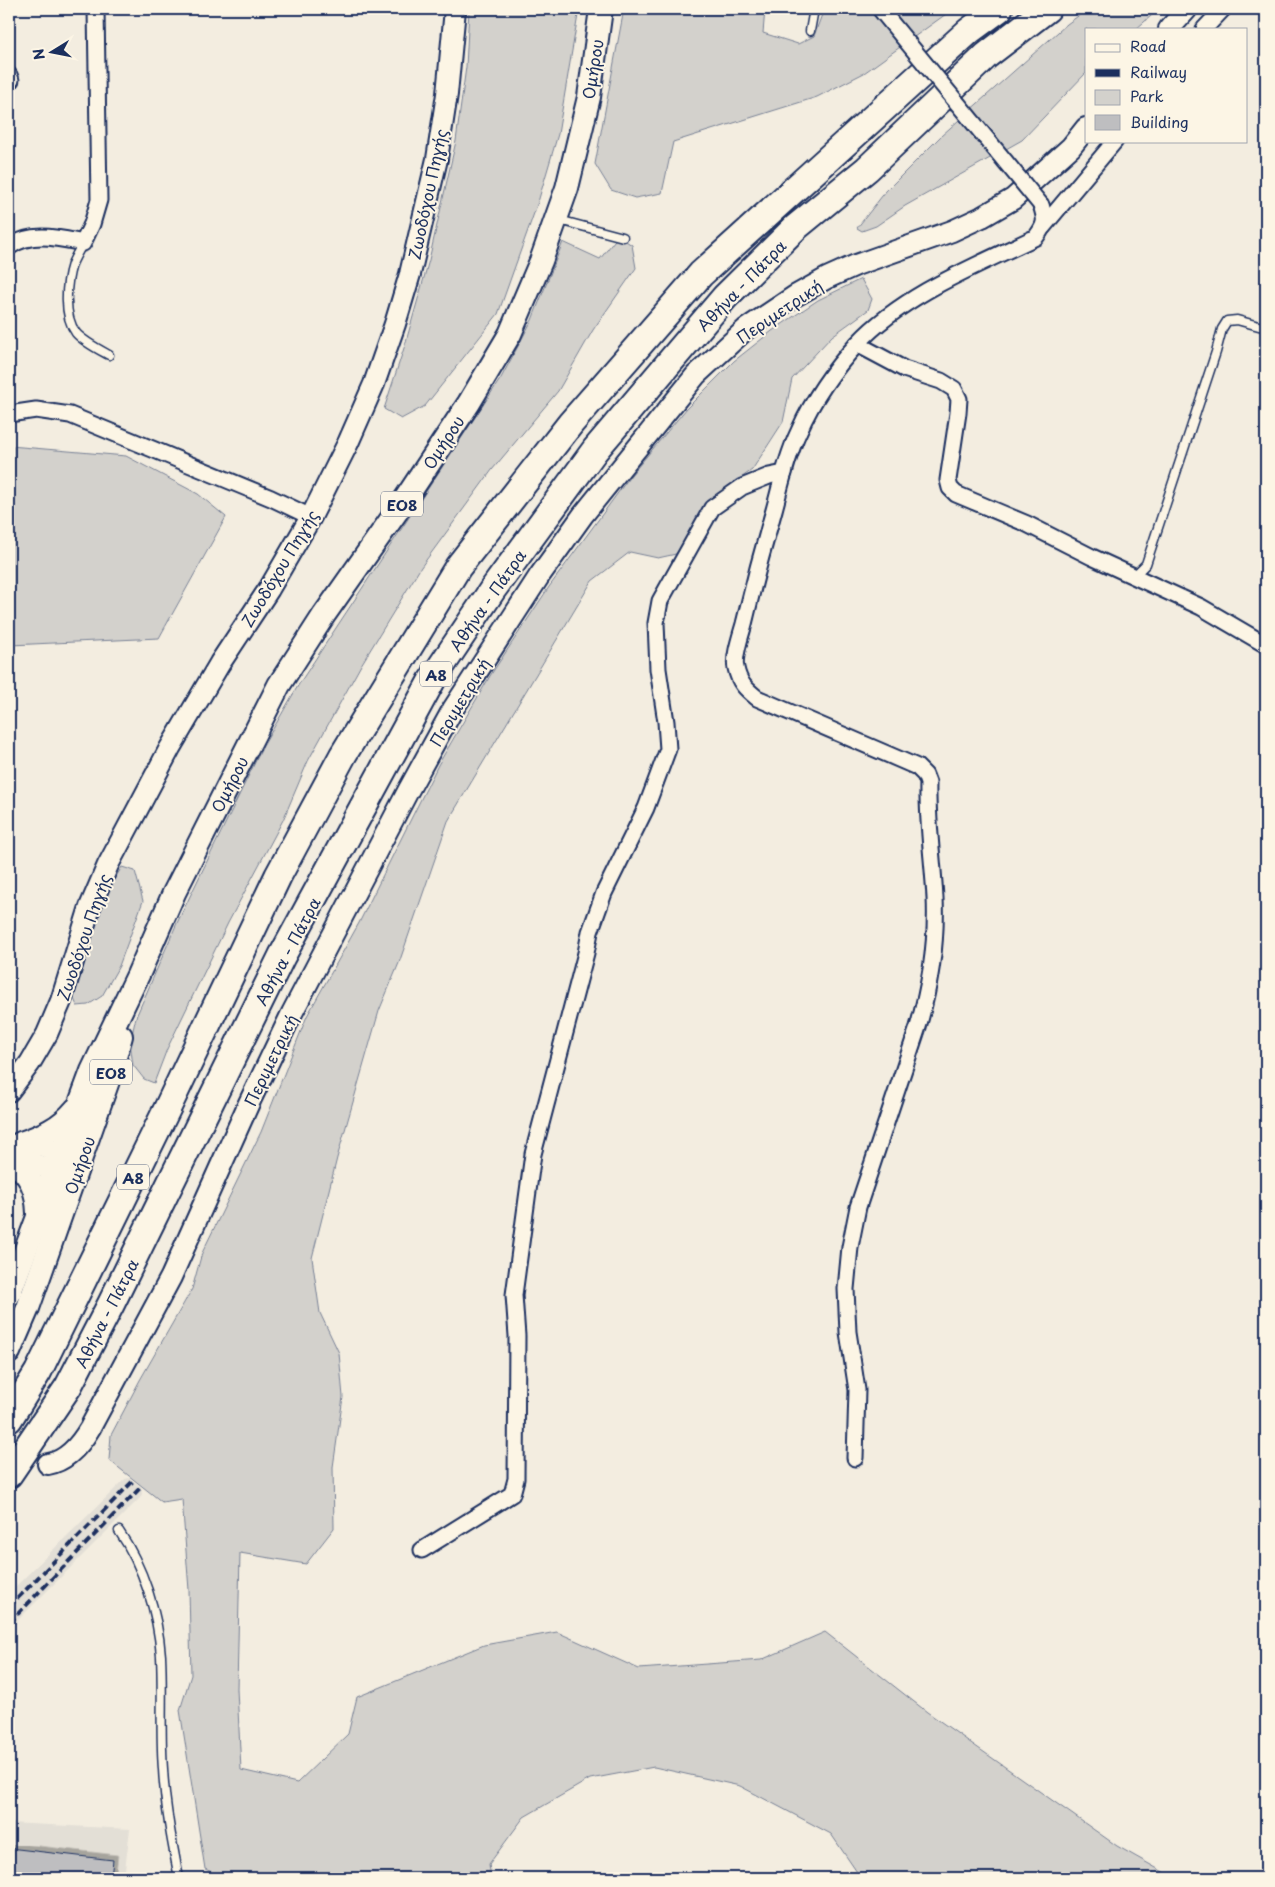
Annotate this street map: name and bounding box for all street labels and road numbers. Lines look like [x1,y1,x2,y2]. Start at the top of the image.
street label: Ομήρου [575,37,609,101]
street label: Ζωοδόχου Πηγής [401,127,453,261]
street label: Αθήνα - Πάτρα [691,233,791,336]
street label: Περιμετρική [731,273,827,349]
street label: Ομήρου [416,410,470,474]
road number: ΕΟ8 [381,492,423,516]
street label: Ζωοδόχου Πηγής [235,505,323,631]
street label: Αθήνα - Πάτρα [443,544,531,656]
street label: Περιμετρική [423,653,495,751]
road number: Α8 [420,662,452,686]
street label: Ομήρου [205,752,253,816]
street label: Ζωοδόχου Πηγής [50,870,116,1004]
street label: Αθήνα - Πάτρα [248,892,326,1009]
street label: Περιμετρική [237,1010,303,1110]
road number: ΕΟ8 [90,1060,132,1084]
street label: Ομήρου [58,1133,100,1197]
road number: Α8 [117,1164,149,1190]
street label: Αθήνα - Πάτρα [68,1254,144,1372]

